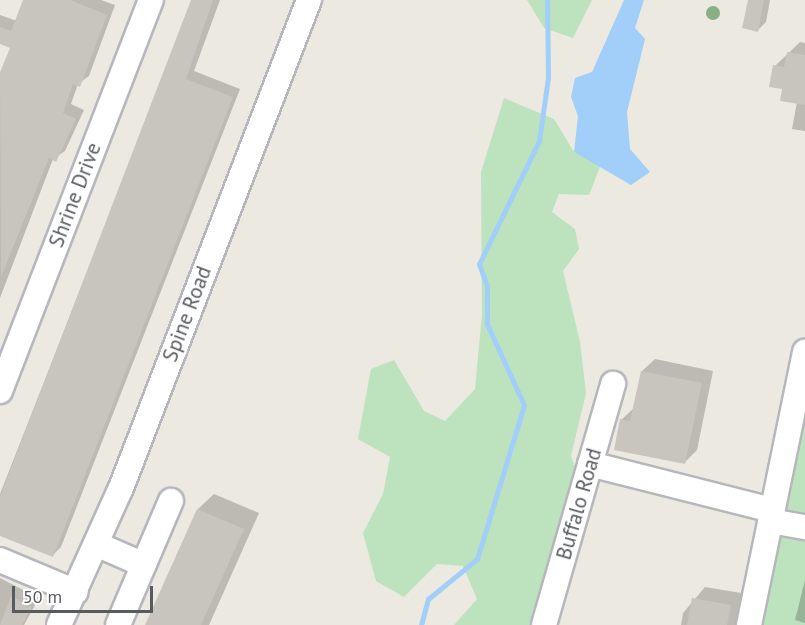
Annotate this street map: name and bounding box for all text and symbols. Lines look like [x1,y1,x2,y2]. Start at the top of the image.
street label: Shrine Drive [43,139,107,251]
street label: Spine Road [157,263,217,365]
street label: Buffalo Road [551,445,607,563]
scale bar [15,574,156,612]
text: 50 m [23,585,62,608]

